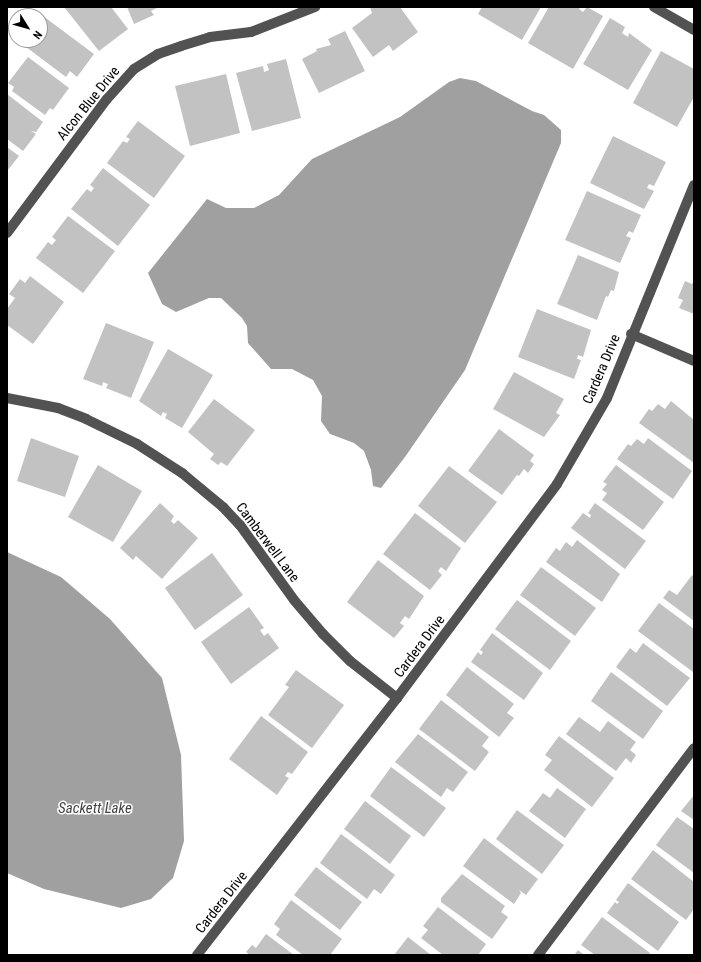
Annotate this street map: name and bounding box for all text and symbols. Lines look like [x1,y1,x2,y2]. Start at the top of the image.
north arrow [8,8,48,48]
text: N [30,28,44,42]
street label: Alcon Blue Drive [53,63,123,143]
street label: Cardera Drive [579,332,623,406]
street label: Camberwell Lane [233,499,303,585]
street label: Cardera Drive [390,611,448,681]
water label: Sackett Lake [58,800,132,818]
street label: Cardera Drive [192,868,250,936]

